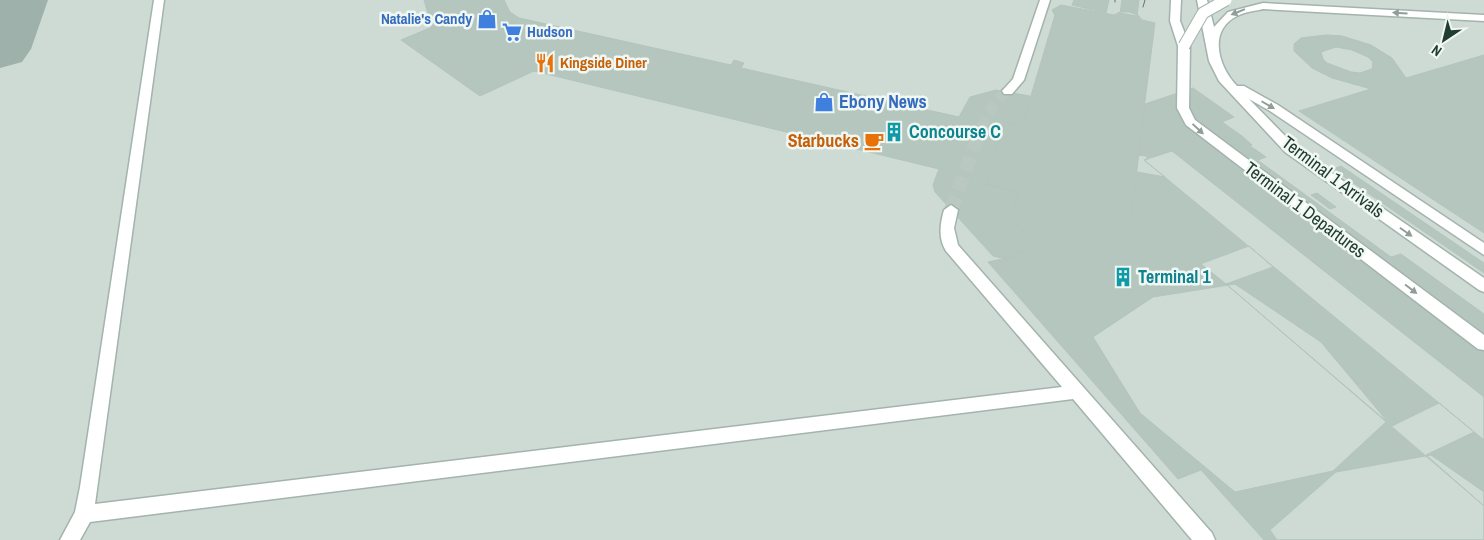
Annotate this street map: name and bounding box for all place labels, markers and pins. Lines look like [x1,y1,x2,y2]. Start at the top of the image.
place label: Natalie's Candy [381,8,472,29]
shop icon: Natalie's Candy [476,8,498,30]
supermarket icon: Hudson [501,21,523,43]
place label: Hudson [527,21,573,42]
restaurant icon: Kingside Diner [534,52,556,74]
place label: Kingside Diner [560,52,647,73]
place label: Ebony News [839,89,927,114]
shop icon: Ebony News [813,91,835,113]
place label: Concourse C [909,119,1001,144]
building icon: Concourse C [883,121,905,143]
place label: Starbucks [788,128,859,153]
cafe icon: Starbucks [863,130,885,152]
place label: Terminal 1 [1138,264,1212,289]
building icon: Terminal 1 [1112,266,1134,288]

